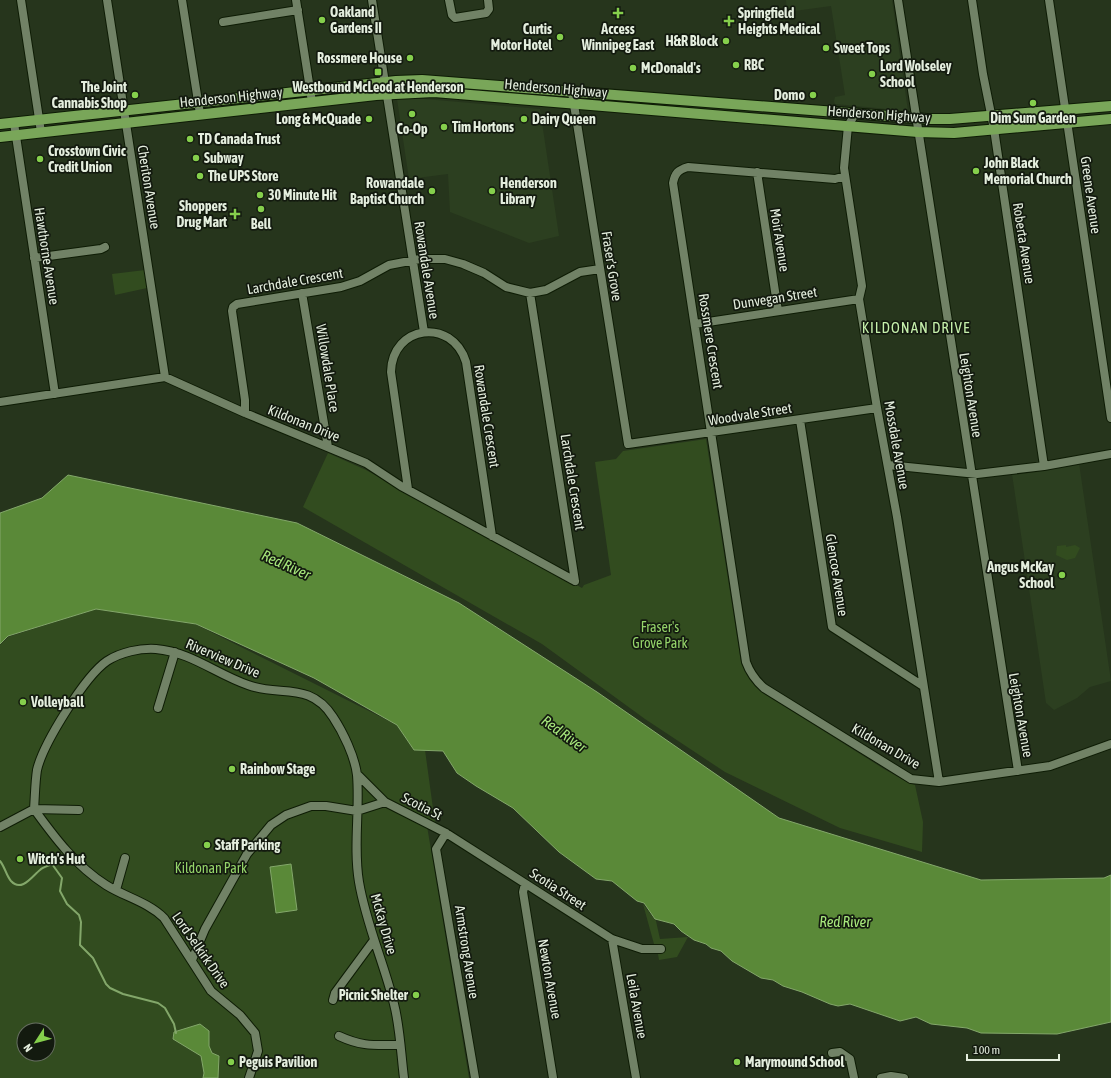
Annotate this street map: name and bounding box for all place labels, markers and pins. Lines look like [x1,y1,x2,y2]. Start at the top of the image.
place label: Oakland Gardens II [330,4,382,36]
place label: Springfield Heights Medical [738,5,821,37]
marker: Access Winnipeg East [612,7,624,19]
marker: Oakland Gardens II [317,15,327,25]
marker: Springfield Heights Medical [723,15,735,27]
place label: Curtis Motor Hotel [491,21,552,53]
place label: Access Winnipeg East [581,21,654,53]
marker: Curtis Motor Hotel [555,32,565,42]
place label: H&R Block [666,33,719,49]
marker: H&R Block [721,36,731,46]
place label: Sweet Tops [834,40,890,56]
marker: Sweet Tops [821,43,831,53]
place label: Rossmere House [317,50,402,66]
marker: Rossmere House [405,53,415,63]
place label: RBC [744,57,765,73]
place label: Lord Wolseley School [880,58,952,90]
place label: McDonald's [641,60,701,76]
marker: RBC [731,60,741,70]
marker: McDonald's [628,63,638,73]
marker: Westbound McLeod at Henderson [373,67,383,77]
marker: Lord Wolseley School [867,69,877,79]
place label: The Joint Cannabis Shop [51,79,127,111]
place label: Westbound McLeod at Henderson [292,79,464,95]
place label: Domo [774,87,805,103]
marker: The Joint Cannabis Shop [130,90,140,100]
marker: Domo [808,90,818,100]
marker: Dim Sum Garden [1028,98,1038,108]
marker: Co-Op [407,109,417,119]
place label: Dim Sum Garden [990,110,1076,126]
place label: Long & McQuade [276,111,361,127]
place label: Dairy Queen [532,111,596,127]
marker: Long & McQuade [364,114,374,124]
marker: Dairy Queen [519,114,529,124]
place label: Tim Hortons [452,119,514,135]
place label: Co-Op [396,121,428,137]
marker: Tim Hortons [439,122,449,132]
place label: TD Canada Trust [198,131,280,147]
marker: TD Canada Trust [185,134,195,144]
place label: Crosstown Civic Credit Union [48,143,127,175]
place label: Subway [204,150,244,166]
marker: Subway [191,153,201,163]
marker: Crosstown Civic Credit Union [35,154,45,164]
place label: John Black Memorial Church [983,155,1072,187]
marker: John Black Memorial Church [971,166,981,176]
place label: The UPS Store [208,168,279,184]
marker: The UPS Store [195,171,205,181]
place label: Rowandale Baptist Church [350,175,424,207]
place label: Henderson Library [500,175,557,207]
marker: Rowandale Baptist Church [427,186,437,196]
marker: Henderson Library [487,186,497,196]
place label: 30 Minute Hit [268,187,337,203]
marker: 30 Minute Hit [255,190,265,200]
place label: Shoppers Drug Mart [176,198,227,230]
marker: Bell [256,204,266,214]
marker: Shoppers Drug Mart [230,209,240,219]
place label: Bell [251,216,271,232]
place label: Angus McKay School [986,559,1054,591]
marker: Angus McKay School [1057,570,1067,580]
place label: Volleyball [30,694,84,710]
marker: Volleyball [18,697,28,707]
place label: Rainbow Stage [240,761,315,777]
marker: Rainbow Stage [227,764,237,774]
place label: Staff Parking [215,837,281,853]
marker: Staff Parking [202,840,212,850]
place label: Witch's Hut [27,851,85,867]
marker: Witch's Hut [15,854,25,864]
place label: Picnic Shelter [339,987,409,1003]
marker: Picnic Shelter [411,990,421,1000]
place label: Peguis Pavilion [239,1054,318,1070]
place label: Marymound School [745,1054,845,1070]
marker: Peguis Pavilion [226,1057,236,1067]
marker: Marymound School [732,1057,742,1067]

